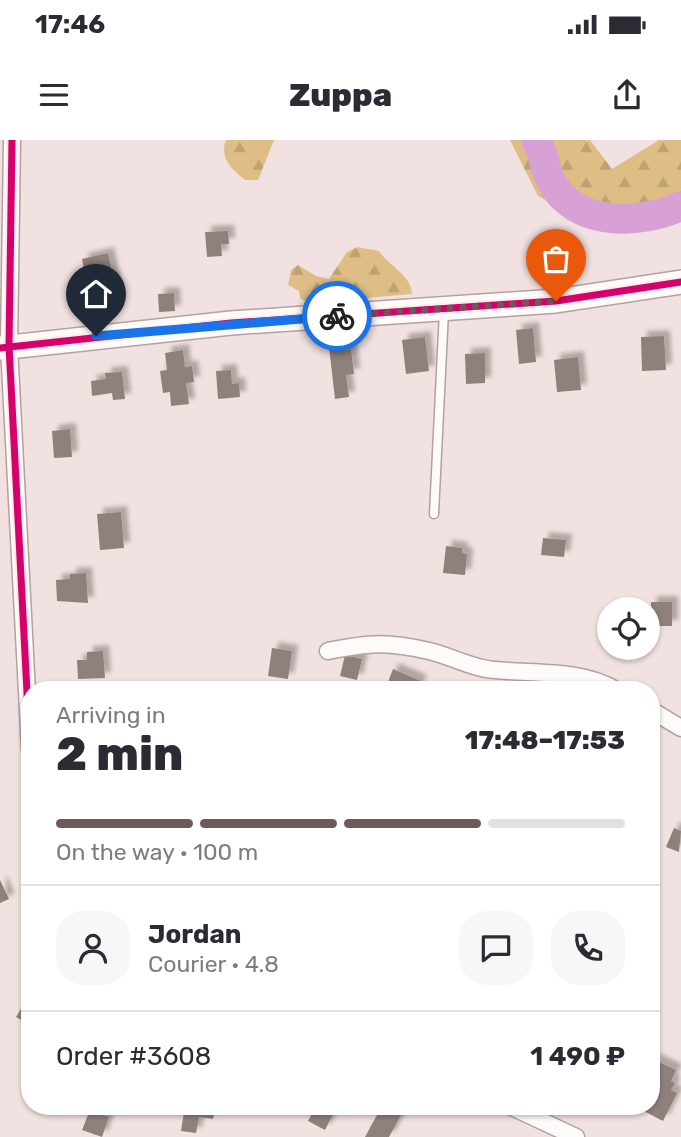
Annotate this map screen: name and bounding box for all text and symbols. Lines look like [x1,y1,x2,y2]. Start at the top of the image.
text: 17:46 [35,9,105,40]
icon: menu [35,76,73,114]
text: Zuppa [289,76,392,114]
icon: share [608,76,646,114]
pin [526,229,586,301]
icon: bag [537,240,575,278]
pin [66,264,126,336]
icon: home [77,275,115,313]
courier [302,281,372,351]
icon: bike [318,297,356,335]
map controls [597,597,660,660]
button: locate [597,597,660,660]
text: Arriving in [56,701,166,729]
text: 17:48–17:53 [465,725,625,756]
text: 2 min [56,727,183,782]
text: On the way · 100 m [56,838,258,866]
button: person [56,911,130,985]
button: chat [459,911,533,985]
button: phone [551,911,625,985]
text: Jordan [148,919,241,950]
text: Courier · 4.8 [148,950,279,978]
text: Order #3608 [56,1041,211,1072]
text: 1 490 ₽ [530,1041,625,1072]

